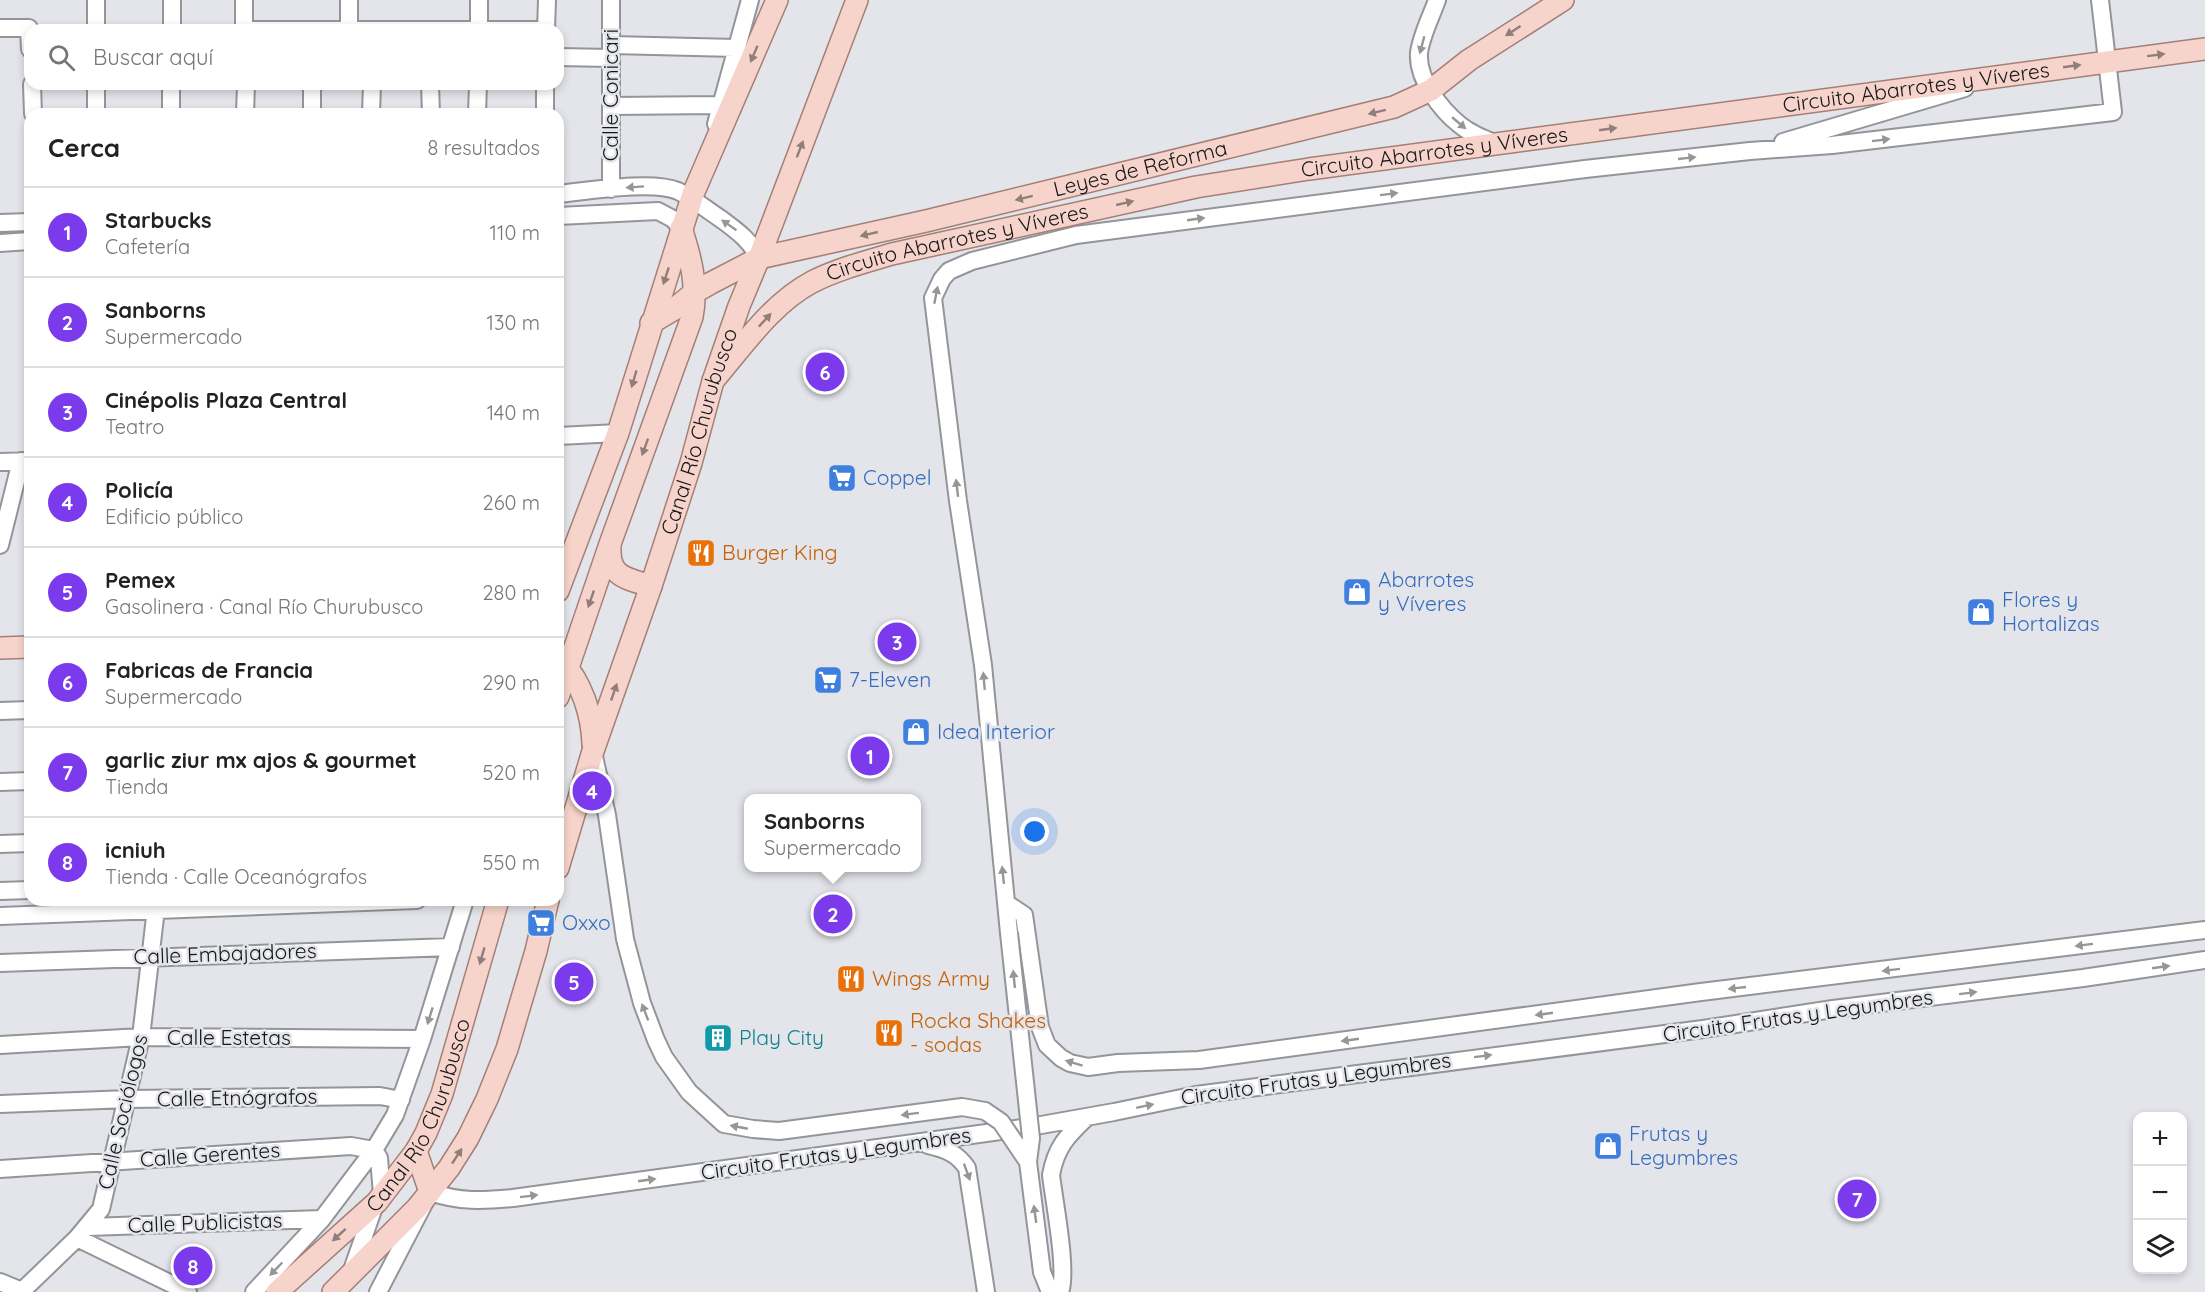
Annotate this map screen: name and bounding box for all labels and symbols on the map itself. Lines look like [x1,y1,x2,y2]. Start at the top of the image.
one-way arrow [1505,25,1521,36]
street label: Calle Conicari [597,29,623,161]
one-way arrow [1416,36,1426,54]
one-way arrow [749,45,759,63]
one-way arrow [2147,50,2166,60]
street label: Circuito Abarrotes y Víveres [1781,56,2051,117]
one-way arrow [2062,61,2081,70]
one-way arrow [1367,107,1386,117]
one-way arrow [1451,116,1466,129]
street label: Circuito Abarrotes y Víveres [1299,120,1569,182]
one-way arrow [1599,125,1618,134]
street label: Leyes de Reforma [1050,134,1229,202]
one-way arrow [1872,135,1891,144]
one-way arrow [795,140,805,158]
one-way arrow [1678,153,1697,163]
one-way arrow [626,183,645,192]
one-way arrow [1380,189,1399,198]
one-way arrow [1015,193,1033,203]
street label: Circuito Abarrotes y Víveres [822,197,1091,286]
one-way arrow [1116,198,1134,208]
one-way arrow [1187,215,1206,224]
one-way arrow [721,219,737,231]
one-way arrow [859,230,878,239]
one-way arrow [661,267,670,285]
one-way arrow [932,285,941,304]
one-way arrow [758,313,772,328]
street label: Canal Río Churubusco [655,324,742,538]
pin: 6 [806,350,844,394]
one-way arrow [629,370,638,388]
one-way arrow [640,438,649,456]
supermarket icon: Coppel [826,462,858,494]
place label: Coppel [863,464,932,490]
one-way arrow [952,479,962,498]
restaurant icon: Burger King [685,537,717,569]
place label: Burger King [722,539,838,565]
place label: Abarrotes y Víveres [1378,566,1474,616]
shop icon: Abarrotes y Víveres [1341,576,1373,608]
place label: Flores y Hortalizas [2002,586,2100,636]
one-way arrow [585,590,595,608]
shop icon: Flores y Hortalizas [1965,596,1997,628]
pin: 3 [878,620,916,664]
supermarket icon: 7-Eleven [812,664,844,696]
place label: 7-Eleven [849,666,931,692]
one-way arrow [979,672,989,691]
one-way arrow [609,683,619,701]
shop icon: Idea Interior [900,716,932,748]
place label: Idea Interior [937,718,1055,744]
pin: 1 [850,734,890,778]
pin: 4 [572,768,612,814]
your location [1020,817,1049,846]
one-way arrow [998,866,1008,885]
pin: 2 [814,892,852,936]
supermarket icon: Oxxo [525,907,557,939]
place label: Oxxo [562,909,611,935]
street label: Calle Embajadores [133,937,317,969]
one-way arrow [2075,940,2094,950]
one-way arrow [477,947,486,965]
pin: 5 [554,960,594,1004]
one-way arrow [2151,962,2170,971]
restaurant icon: Wings Army [835,963,867,995]
place label: Wings Army [872,965,990,991]
one-way arrow [1881,965,1900,974]
one-way arrow [1009,969,1018,988]
street label: Circuito Frutas y Legumbres [1661,983,1935,1047]
one-way arrow [1727,983,1746,993]
one-way arrow [1958,988,1977,998]
one-way arrow [640,1003,650,1021]
one-way arrow [424,1007,434,1025]
place label: Rocka Shakes - sodas [910,1007,1046,1057]
one-way arrow [1534,1009,1553,1018]
street label: Canal Río Churubusco [360,1015,475,1218]
restaurant icon: Rocka Shakes - sodas [873,1017,905,1049]
building icon: Play City [702,1022,734,1054]
street label: Calle Estetas [167,1024,291,1050]
place label: Play City [739,1024,824,1050]
street label: Calle Sociólogos [92,1032,153,1192]
one-way arrow [1341,1035,1360,1044]
street label: Circuito Frutas y Legumbres [1179,1046,1453,1110]
one-way arrow [1473,1052,1492,1061]
one-way arrow [1065,1057,1083,1067]
street label: Calle Etnógrafos [157,1083,317,1111]
one-way arrow [1135,1100,1154,1110]
one-way arrow [901,1109,920,1118]
place label: Frutas y Legumbres [1629,1120,1738,1170]
street label: Circuito Frutas y Legumbres [699,1121,973,1185]
one-way arrow [729,1122,748,1131]
shop icon: Frutas y Legumbres [1592,1130,1624,1162]
street label: Calle Gerentes [139,1136,281,1172]
one-way arrow [451,1148,462,1164]
one-way arrow [962,1163,972,1181]
one-way arrow [638,1175,657,1184]
pin: 7 [1838,1176,1876,1222]
one-way arrow [520,1191,539,1201]
one-way arrow [1030,1204,1039,1223]
street label: Calle Publicistas [127,1206,283,1238]
one-way arrow [332,1228,347,1241]
pin: 8 [174,1244,212,1288]
one-way arrow [269,1262,283,1276]

